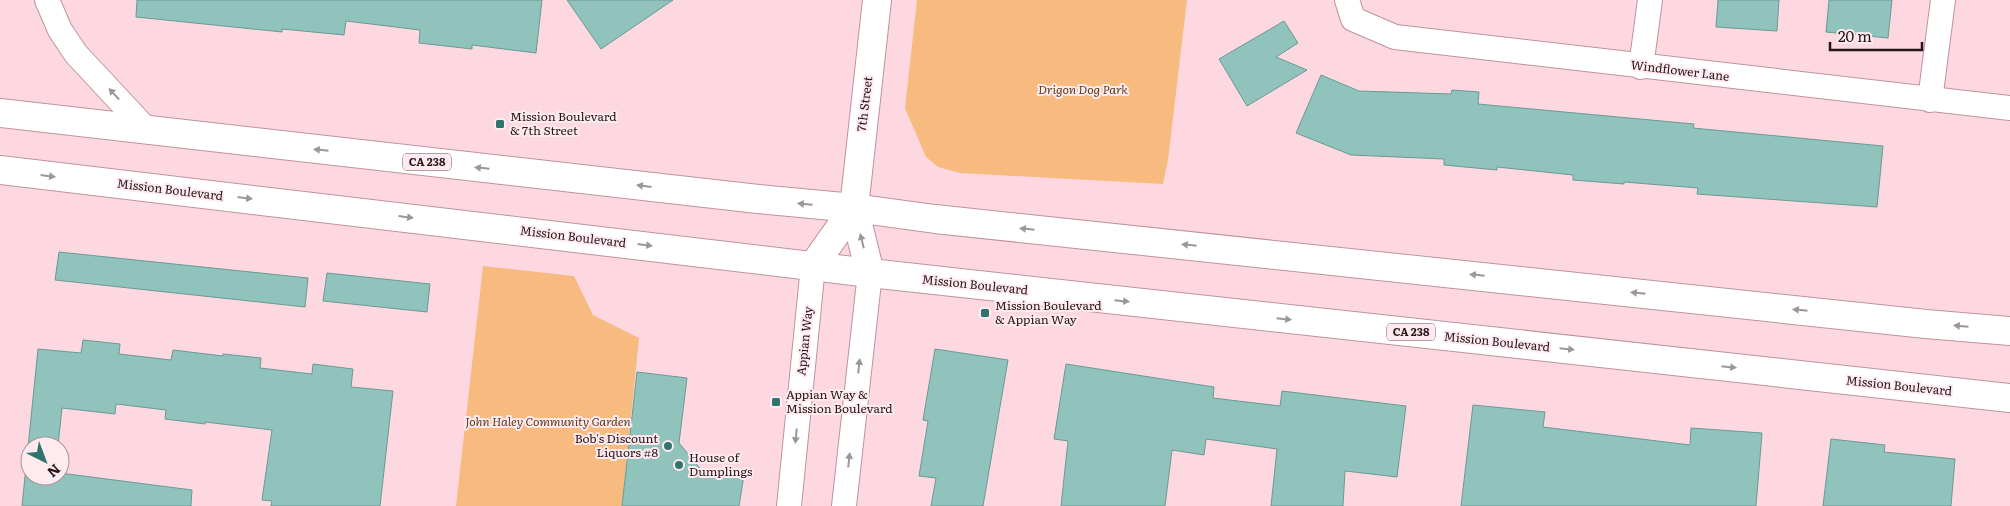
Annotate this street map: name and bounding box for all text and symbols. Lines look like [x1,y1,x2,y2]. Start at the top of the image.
scale bar [1830,20,1922,52]
text: 20 m [1838,24,1872,47]
street label: Windflower Lane [1630,55,1730,85]
street label: 7th Street [852,75,876,133]
park label: Drigon Dog Park [1038,80,1128,98]
one-way arrow [108,88,119,101]
place label: Mission Boulevard & 7th Street [510,107,617,139]
marker: Mission Boulevard & 7th Street [494,118,506,130]
one-way arrow [312,146,328,154]
road number: CA 238 [403,154,451,170]
one-way arrow [474,164,490,172]
one-way arrow [41,172,57,180]
street label: Mission Boulevard [116,174,225,205]
one-way arrow [635,182,651,190]
one-way arrow [237,194,253,202]
one-way arrow [797,200,813,208]
one-way arrow [398,213,414,221]
street label: Mission Boulevard [519,221,628,252]
one-way arrow [1019,224,1035,232]
one-way arrow [858,233,866,248]
one-way arrow [637,241,653,249]
one-way arrow [1181,241,1197,249]
street label: Mission Boulevard [921,269,1030,299]
one-way arrow [1468,271,1484,279]
one-way arrow [1630,289,1646,297]
place label: Mission Boulevard & Appian Way [995,296,1102,328]
one-way arrow [1115,297,1131,305]
street label: Appian Way [791,305,817,376]
one-way arrow [1791,306,1807,314]
marker: Mission Boulevard & Appian Way [979,307,991,319]
one-way arrow [1276,315,1292,323]
one-way arrow [1953,322,1969,330]
road number: CA 238 [1387,324,1435,341]
street label: Mission Boulevard [1443,326,1552,356]
one-way arrow [1559,346,1575,354]
one-way arrow [855,358,863,374]
one-way arrow [1721,363,1737,371]
street label: Mission Boulevard [1845,370,1954,400]
place label: Appian Way & Mission Boulevard [786,385,893,417]
marker: Appian Way & Mission Boulevard [770,396,782,408]
park label: John Haley Community Garden [465,412,631,430]
one-way arrow [792,428,800,444]
place label: Bob's Discount Liquors #8 [575,429,658,461]
north arrow [20,436,70,486]
marker: Bob's Discount Liquors #8 [662,440,674,452]
place label: House of Dumplings [689,448,753,480]
one-way arrow [845,452,853,468]
marker: House of Dumplings [673,459,685,471]
text: N [43,460,65,483]

